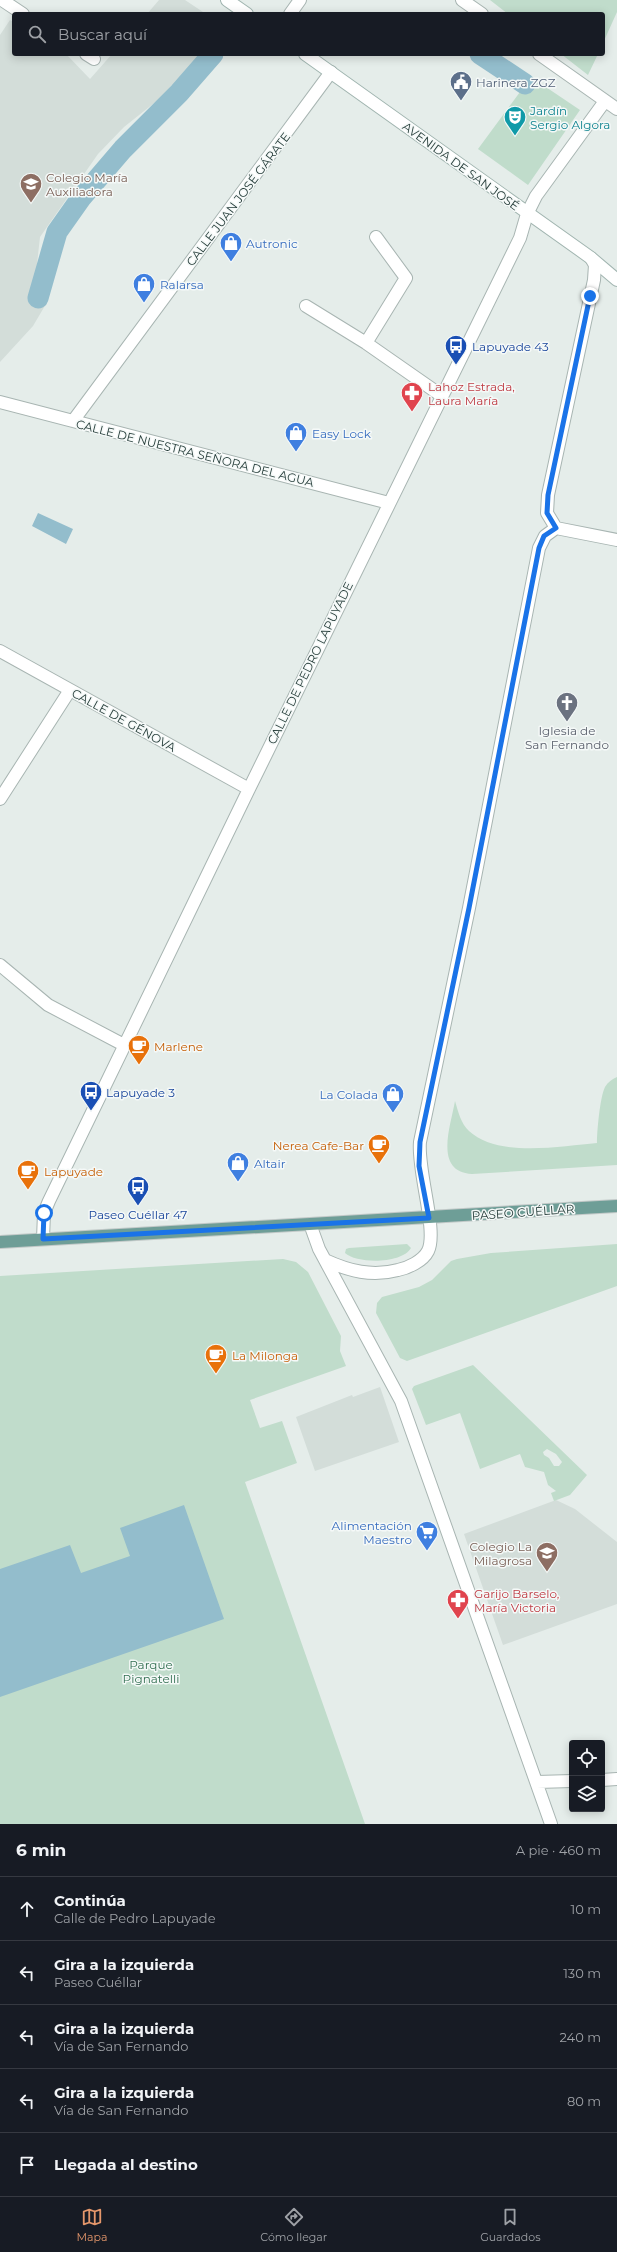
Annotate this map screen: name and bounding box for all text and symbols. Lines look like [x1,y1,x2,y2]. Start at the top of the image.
search box [12,12,605,56]
icon: search [26,23,48,45]
text: Buscar aquí [58,25,147,44]
public building icon: Harinera ZGZ [448,69,474,102]
place label: Harinera ZGZ [476,75,556,90]
place label: Jardín Sergio Algora [529,103,610,132]
theatre icon: Jardín Sergio Algora [502,104,528,137]
street label: AVENIDA DE SAN JOSÉ [400,119,522,213]
street label: CALLE JUAN JOSÉ GÁRATE [183,129,293,269]
place label: Colegio María Auxiliadora [46,170,128,199]
school or university icon: Colegio María Auxiliadora [18,171,44,204]
shop icon: Autronic [218,230,244,263]
place label: Autronic [246,236,298,251]
shop icon: Ralarsa [131,271,157,304]
place label: Ralarsa [160,277,204,292]
route end [581,287,599,305]
bus stop icon: Lapuyade 43 [443,333,469,366]
place label: Lapuyade 43 [472,339,549,354]
place label: Lahoz Estrada, Laura María [428,379,515,408]
pharmacy icon: Lahoz Estrada, Laura María [399,380,425,413]
street label: CALLE DE NUESTRA SEÑORA DEL AGUA [74,416,316,490]
shop icon: Easy Lock [283,420,309,453]
place label: Easy Lock [312,426,372,441]
street label: CALLE DE PEDRO LAPUYADE [264,579,356,747]
street label: CALLE DE GÉNOVA [69,685,179,755]
church icon: Iglesia de San Fernando [554,690,580,723]
place label: Iglesia de San Fernando [525,723,609,752]
cafe icon: Marlene [126,1033,152,1066]
place label: Marlene [154,1039,203,1054]
bus stop icon: Lapuyade 3 [78,1079,104,1112]
shop icon: La Colada [380,1081,406,1114]
place label: Lapuyade 3 [106,1085,175,1100]
place label: La Colada [319,1087,378,1102]
cafe icon: Nerea Cafe-Bar [366,1132,392,1165]
place label: Nerea Cafe-Bar [273,1138,364,1153]
shop icon: Altair [225,1150,251,1183]
place label: Altair [254,1156,286,1171]
cafe icon: Lapuyade [15,1158,41,1191]
place label: Lapuyade [44,1164,103,1179]
bus stop icon: Paseo Cuéllar 47 [125,1174,151,1207]
street label: PASEO CUÉLLAR [471,1201,575,1223]
route start [35,1204,53,1222]
place label: Paseo Cuéllar 47 [89,1207,187,1222]
cafe icon: La Milonga [203,1342,229,1375]
place label: La Milonga [232,1348,298,1363]
place label: Alimentación Maestro [332,1518,412,1547]
supermarket icon: Alimentación Maestro [414,1519,440,1552]
place label: Colegio La Milagrosa [470,1539,532,1568]
school or university icon: Colegio La Milagrosa [534,1540,560,1573]
place label: Garijo Barselo, María Victoria [474,1586,559,1615]
pharmacy icon: Garijo Barselo, María Victoria [445,1587,471,1620]
park label: Parque Pignatelli [123,1657,179,1686]
map controls [569,1740,605,1812]
button: locate [569,1740,605,1776]
button: layers [569,1776,605,1812]
text: 6 min [16,1840,66,1860]
text: A pie · 460 m [516,1842,601,1858]
text: Continúa [54,1891,126,1910]
icon: ahead [16,1898,38,1920]
text: 10 m [571,1901,601,1917]
text: Calle de Pedro Lapuyade [54,1910,216,1926]
text: Gira a la izquierda [54,1955,194,1974]
icon: left [16,1962,38,1984]
text: 130 m [563,1965,601,1981]
text: Paseo Cuéllar [54,1974,142,1990]
text: Gira a la izquierda [54,2019,194,2038]
icon: left [16,2026,38,2048]
text: 240 m [560,2029,601,2045]
text: Vía de San Fernando [54,2038,189,2054]
text: Gira a la izquierda [54,2083,194,2102]
icon: left [16,2090,38,2112]
text: 80 m [567,2093,601,2109]
text: Vía de San Fernando [54,2102,189,2118]
icon: arrive [16,2154,38,2176]
text: Llegada al destino [54,2155,198,2174]
tab: Mapa [76,2206,107,2244]
tab: Cómo llegar [260,2206,327,2244]
tab: Guardados [480,2206,541,2244]

